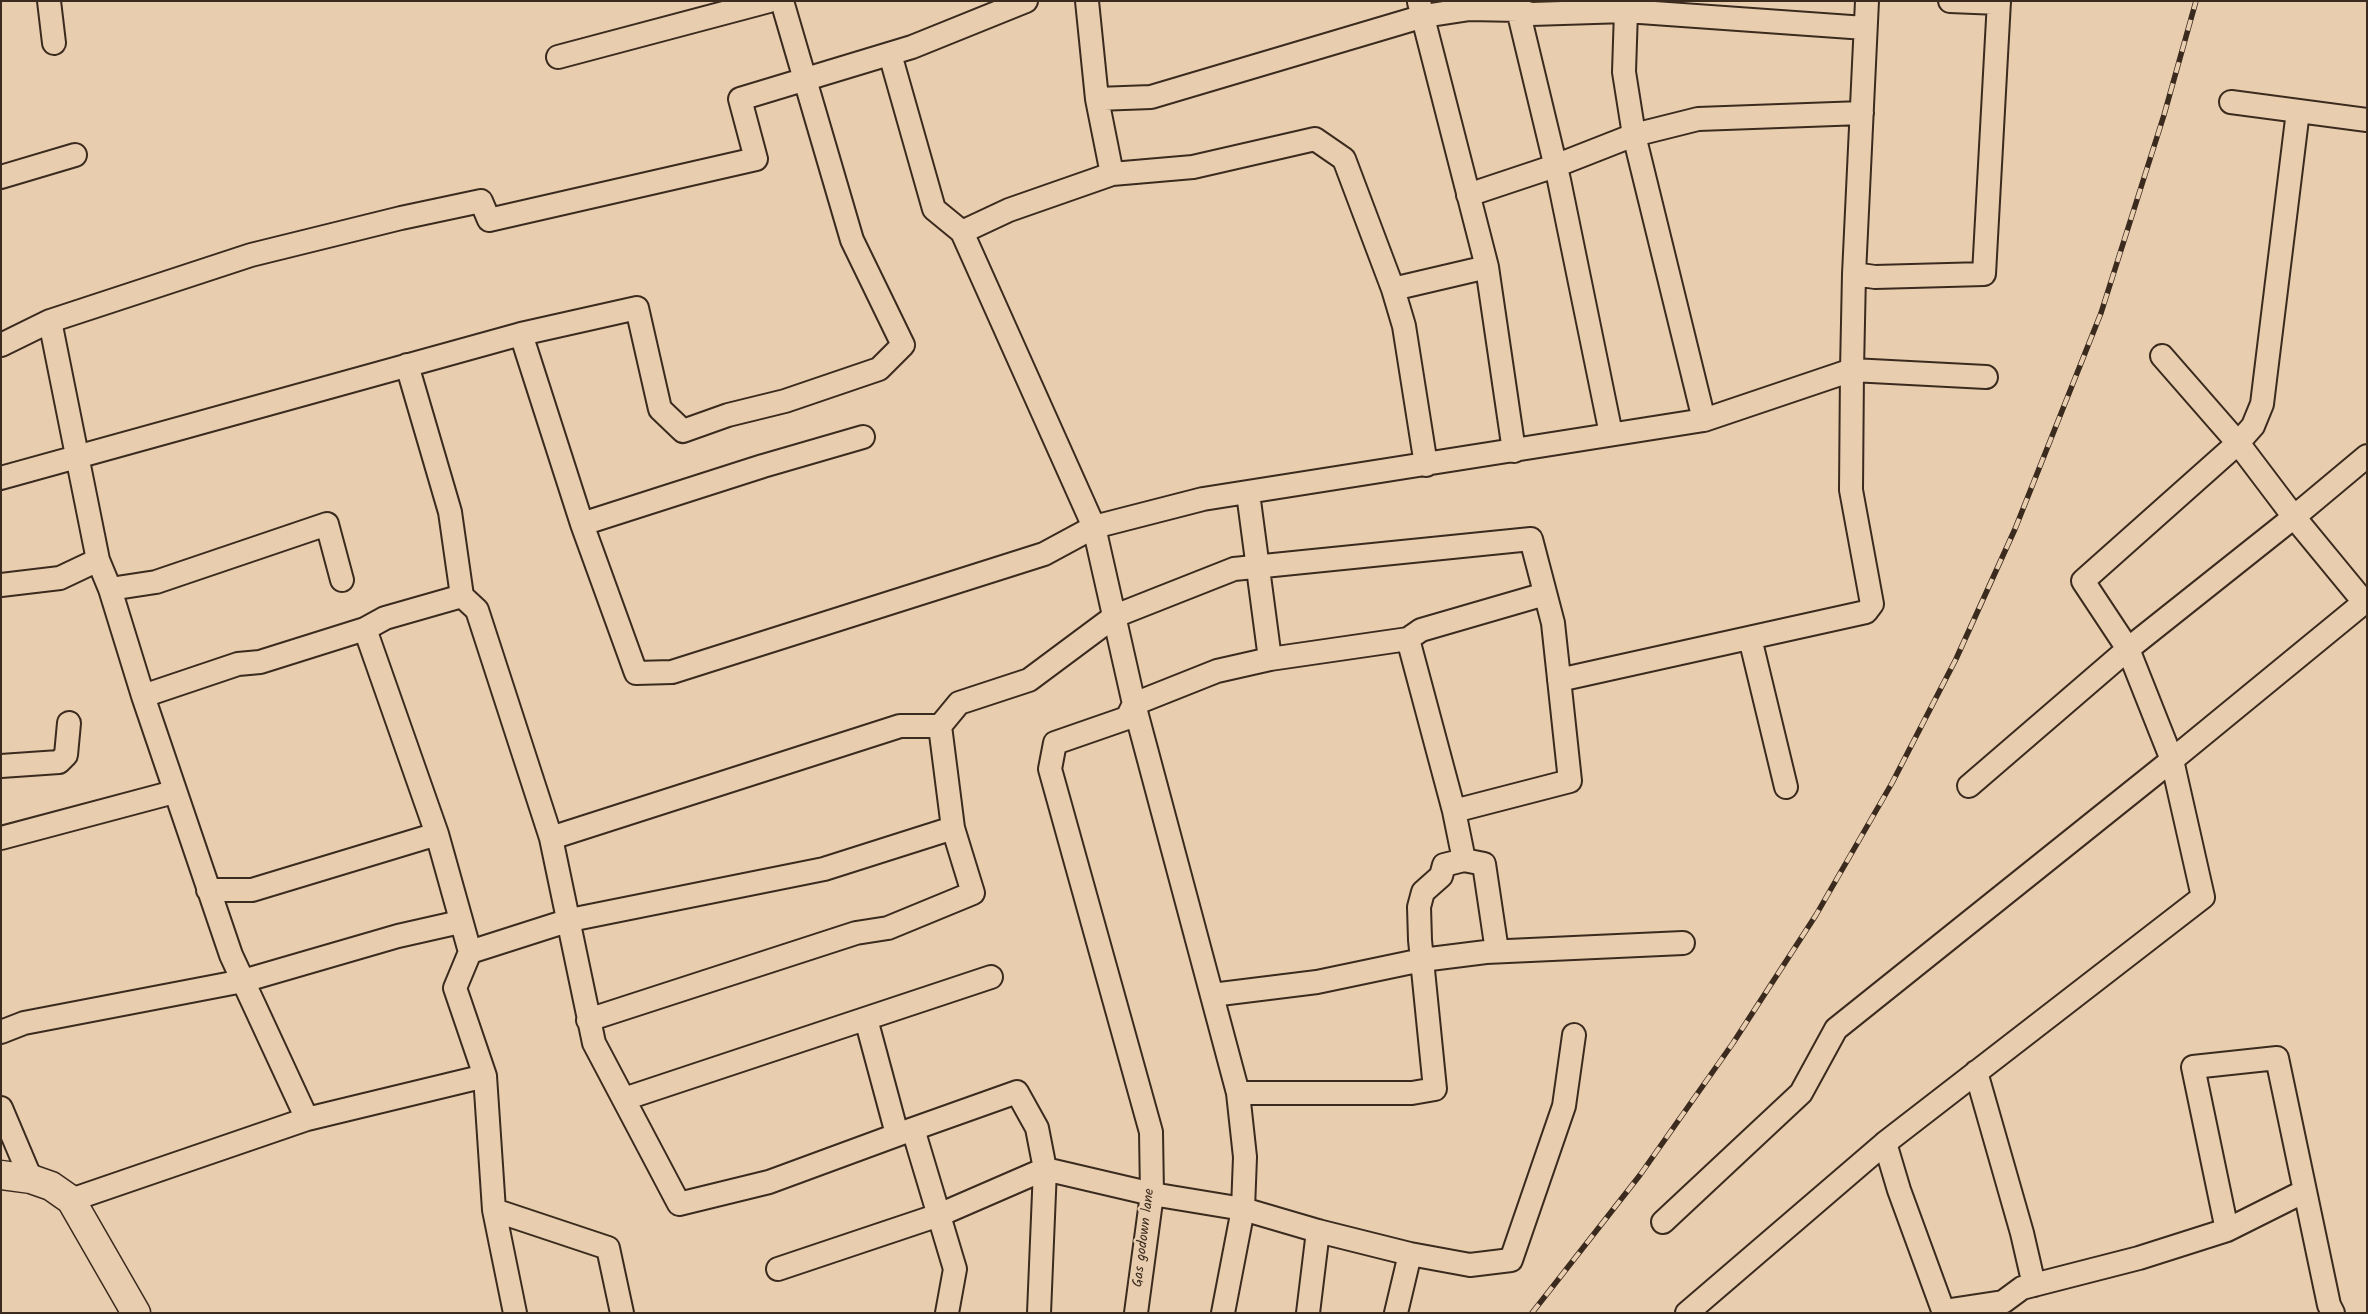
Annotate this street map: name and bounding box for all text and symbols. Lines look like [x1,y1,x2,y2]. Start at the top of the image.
street label: Gas godown lane [1131,1188,1159,1288]

